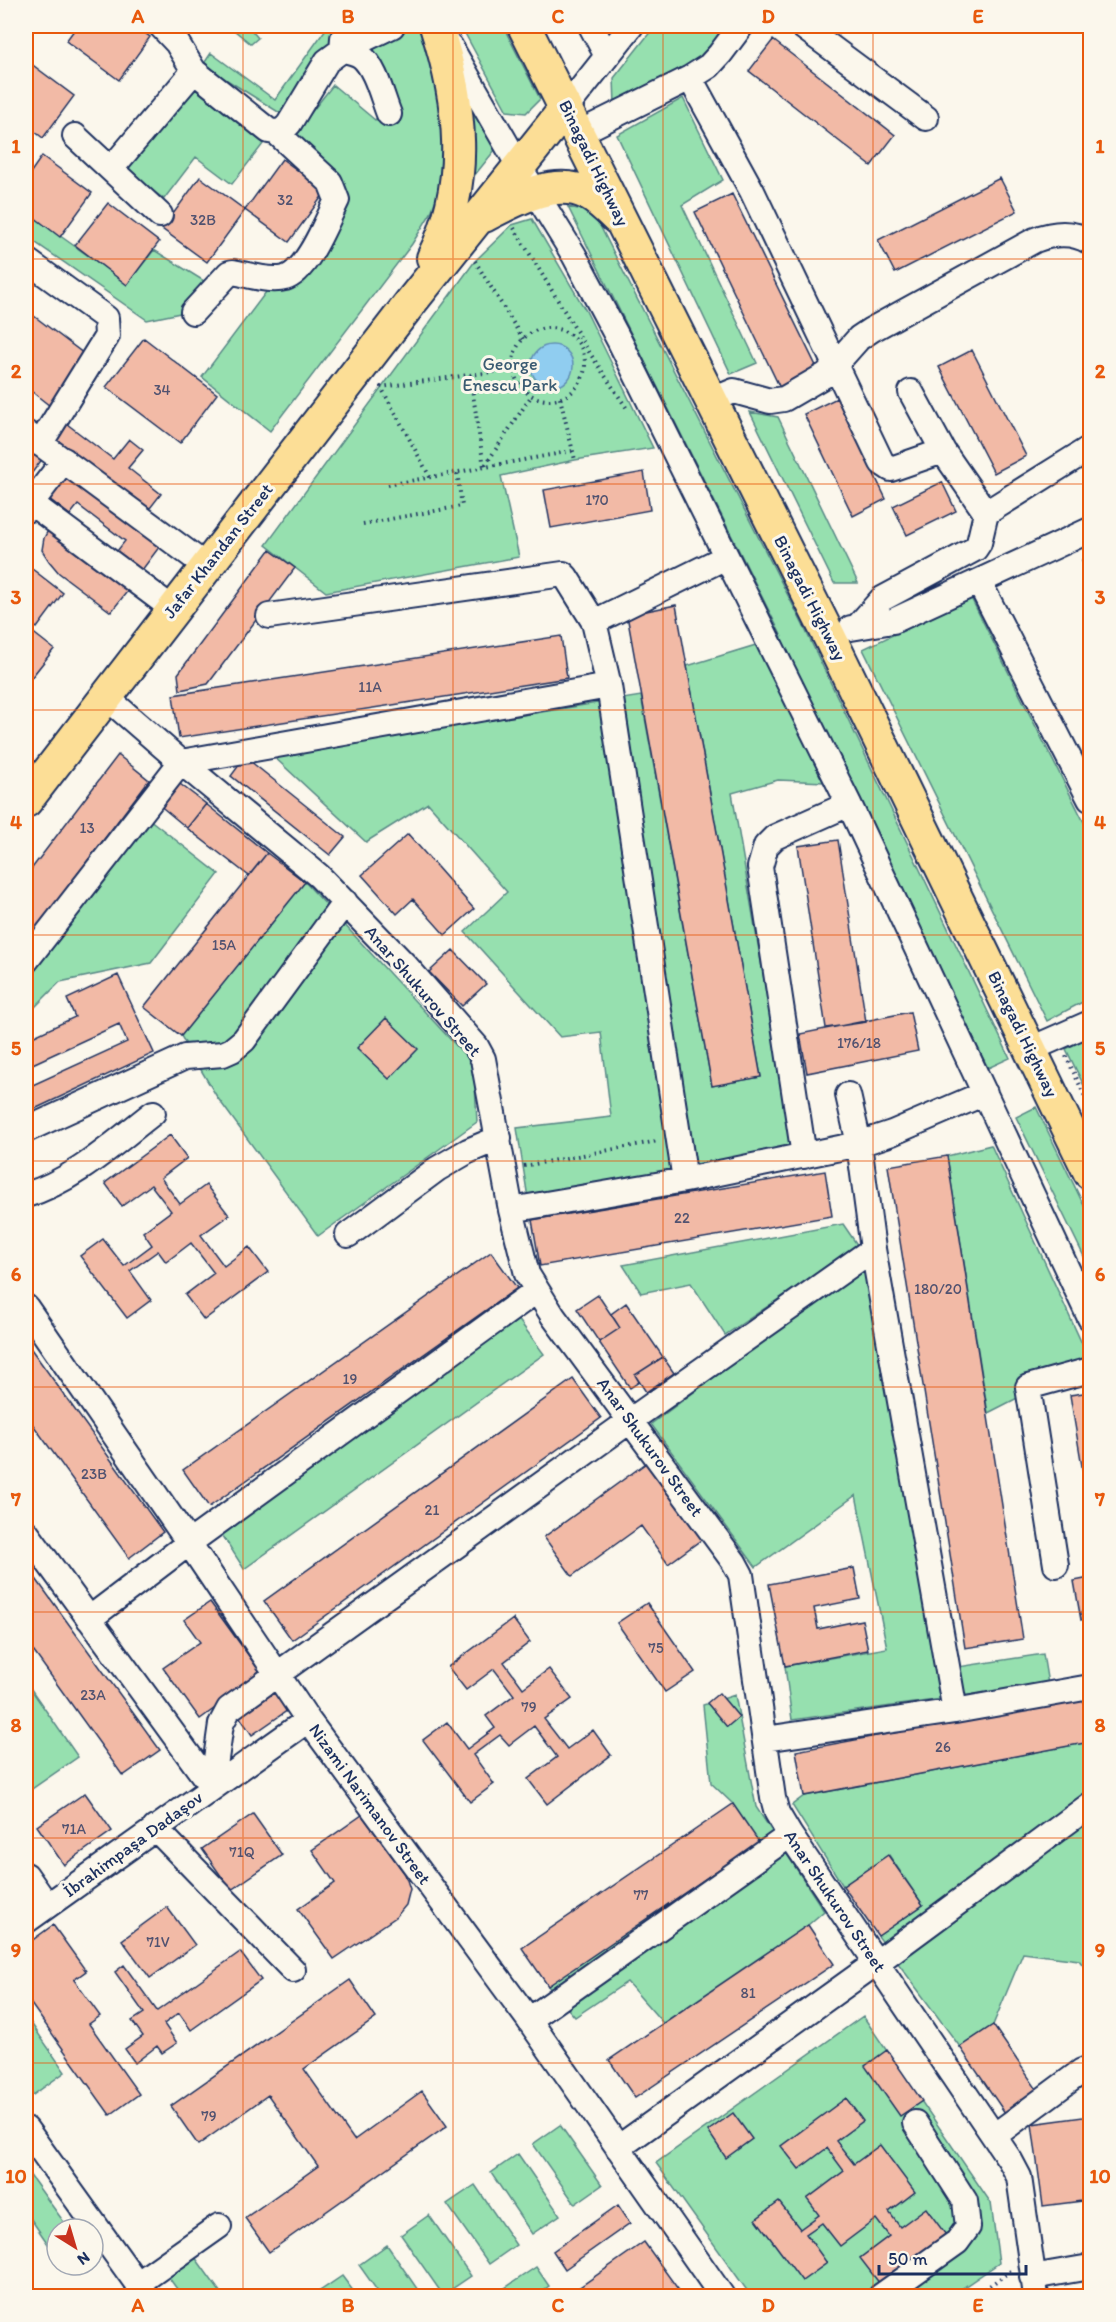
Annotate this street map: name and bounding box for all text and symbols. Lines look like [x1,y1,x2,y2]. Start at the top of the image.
text: A [131,4,145,28]
text: B [342,4,355,28]
text: C [552,4,565,28]
text: D [761,4,775,28]
text: E [972,4,984,28]
street label: Binagadi Highway [554,96,634,230]
text: 1 [11,134,21,158]
text: 1 [1095,134,1105,158]
house number: 32 [277,191,293,209]
house number: 32B [190,211,216,229]
park label: George Enescu Park [463,353,557,396]
text: 2 [11,359,22,383]
text: 2 [1095,359,1106,383]
house number: 34 [153,381,171,399]
street label: Jafar Khandan Street [158,479,278,623]
house number: 170 [585,491,609,509]
street label: Binagadi Highway [769,532,851,665]
text: 3 [11,585,22,609]
text: 3 [1095,585,1106,609]
house number: 11A [358,678,382,696]
text: 4 [10,810,22,834]
text: 4 [1094,810,1106,834]
house number: 13 [79,819,95,837]
street label: Anar Shukurov Street [360,921,486,1061]
house number: 15A [212,936,237,954]
street label: Binagadi Highway [983,967,1063,1101]
house number: 176/18 [837,1034,881,1052]
text: 5 [11,1036,22,1060]
text: 5 [1095,1036,1106,1060]
house number: 22 [674,1209,690,1227]
text: 6 [11,1262,22,1286]
text: 6 [1095,1262,1106,1286]
house number: 180/20 [914,1280,962,1298]
house number: 19 [343,1370,358,1388]
street label: Anar Shukurov Street [592,1373,708,1521]
house number: 23B [81,1465,107,1483]
text: 7 [10,1487,21,1511]
text: 7 [1094,1487,1105,1511]
house number: 21 [425,1501,439,1519]
house number: 75 [648,1639,664,1657]
house number: 23A [80,1686,106,1704]
house number: 79 [521,1698,537,1716]
text: 8 [11,1713,22,1737]
text: 8 [1095,1713,1106,1737]
street label: Nizami Narimanov Street [304,1719,436,1889]
house number: 26 [935,1738,951,1756]
street label: İbrahimpaşa Dadaşov [59,1786,207,1902]
house number: 71A [62,1820,86,1838]
street label: Anar Shukurov Street [779,1826,891,1976]
house number: 71Q [229,1843,255,1861]
house number: 77 [634,1886,649,1904]
house number: 71V [146,1933,170,1951]
text: 9 [11,1938,21,1962]
text: 9 [1095,1938,1105,1962]
house number: 81 [740,1984,756,2002]
house number: 79 [201,2107,217,2125]
text: 10 [5,2164,27,2188]
text: 10 [1089,2164,1111,2188]
north arrow [45,2217,105,2277]
scale bar [879,2238,1026,2276]
text: N [74,2248,94,2269]
text: 50 m [888,2248,928,2270]
text: A [131,2293,145,2317]
text: B [342,2293,355,2317]
text: C [552,2293,565,2317]
text: D [761,2293,775,2317]
text: E [972,2293,984,2317]

